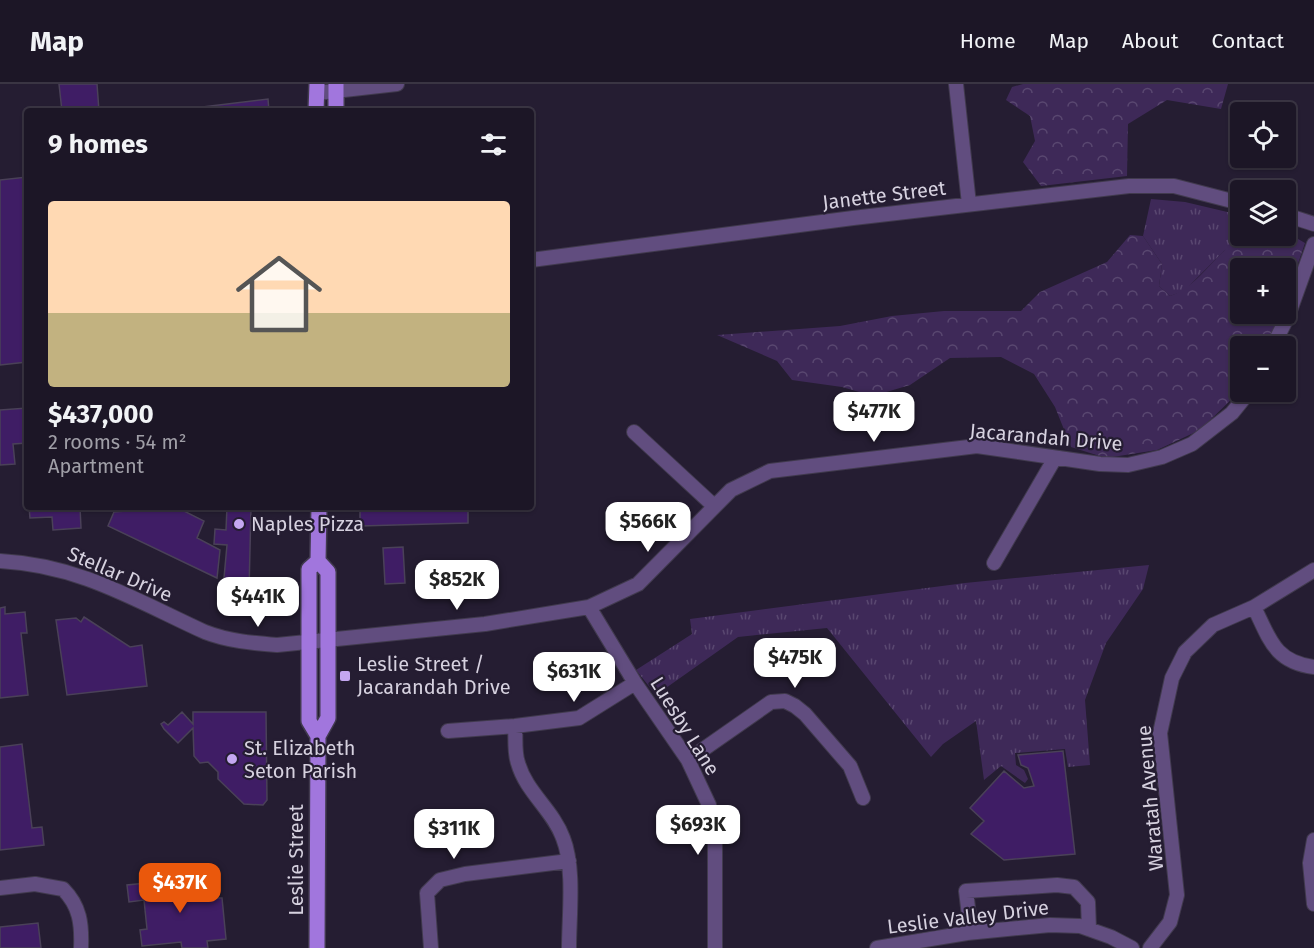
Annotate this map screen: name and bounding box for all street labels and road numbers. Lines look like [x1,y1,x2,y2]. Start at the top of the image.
street label: Janette Street [821,175,948,214]
street label: Jacarandah Drive [968,418,1124,456]
street label: Stellar Drive [64,541,176,607]
street label: Luesby Lane [645,672,725,780]
street label: Waratah Avenue [1132,724,1168,872]
street label: Leslie Street [284,803,308,916]
street label: Leslie Valley Drive [886,895,1050,939]

